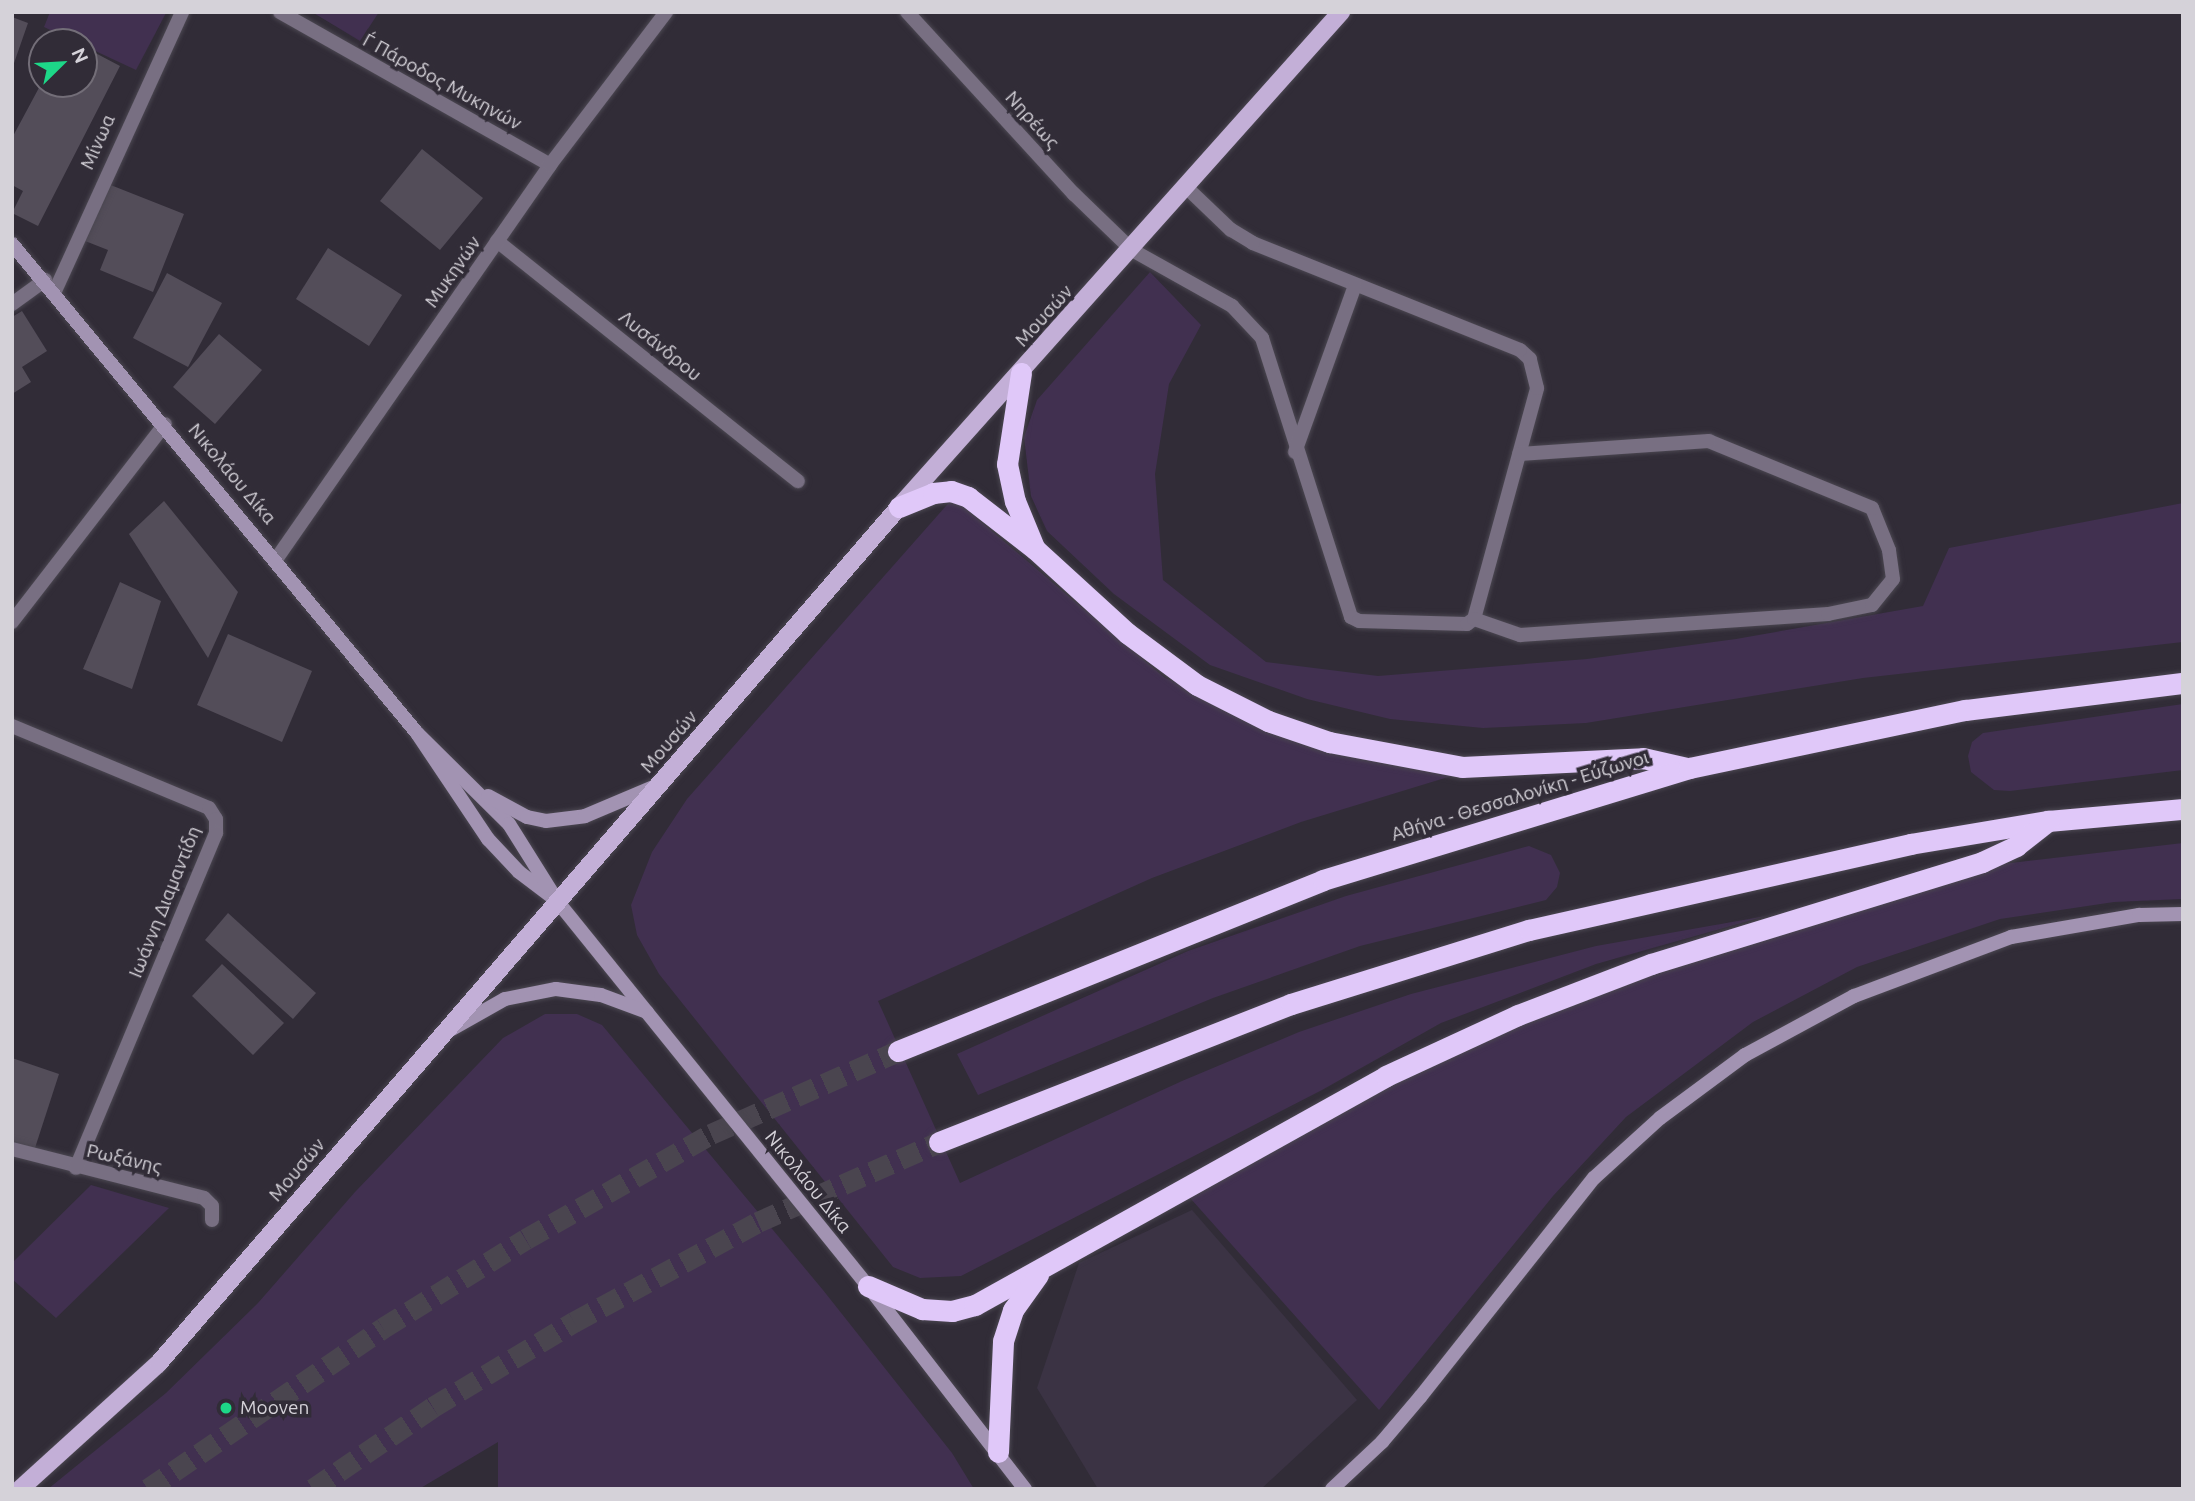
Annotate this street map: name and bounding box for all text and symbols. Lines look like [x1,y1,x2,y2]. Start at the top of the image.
north arrow [28,28,98,98]
street label: Γ΄ Πάροδος Μυκηνών [359,29,525,135]
text: N [67,44,93,66]
street label: Νηρέως [1000,87,1064,153]
street label: Μίνωα [76,111,120,173]
street label: Μυκηνών [420,232,486,312]
street label: Μουσών [1010,280,1078,352]
street label: Λυσάνδρου [614,306,706,386]
street label: Νικολάου Δίκα [183,419,281,529]
street label: Μουσών [636,706,702,778]
street label: Αθήνα - Θεσσαλονίκη - Εύζωνοι [1389,746,1651,846]
street label: Ιωάννη Διαμαντίδη [124,823,206,981]
street label: Νικολάου Δίκα [760,1126,856,1238]
street label: Μουσών [264,1134,330,1206]
street label: Ρωξάνης [84,1139,164,1179]
place label: Mooven [240,1397,309,1419]
marker: Mooven [218,1400,234,1416]

